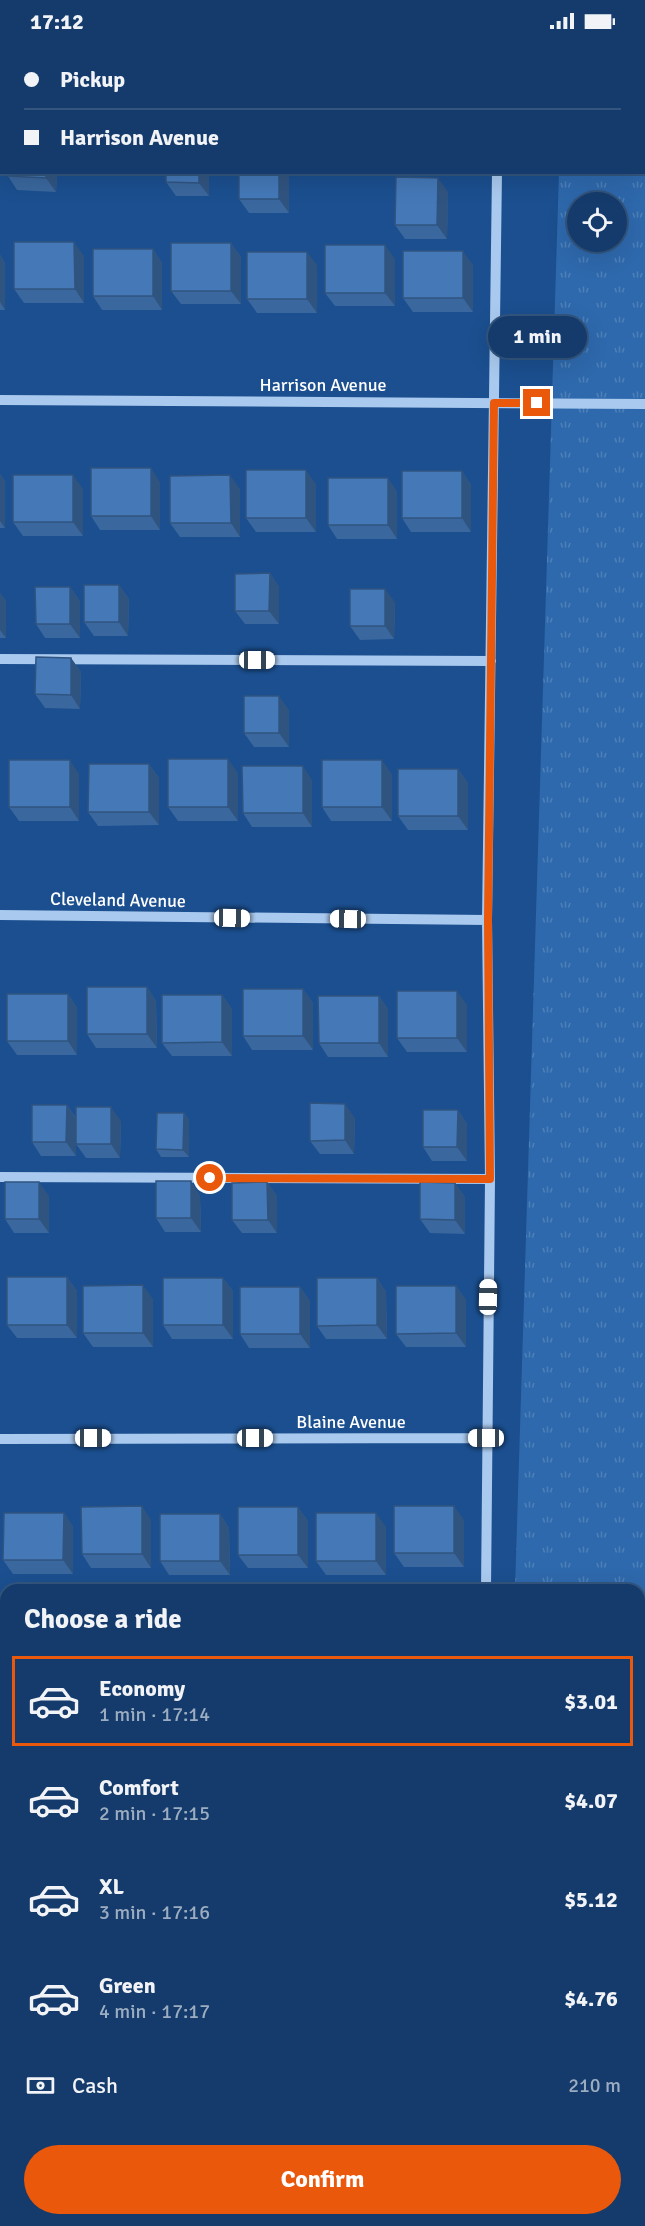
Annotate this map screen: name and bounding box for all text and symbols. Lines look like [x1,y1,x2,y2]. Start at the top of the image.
text: 17:12 [30,8,84,35]
text: Pickup [60,66,125,93]
text: Harrison Avenue [60,124,219,151]
map controls [567,192,627,252]
button: locate [567,192,627,252]
callout: 1 min [488,316,586,358]
text: 1 min [513,324,562,349]
street label: Harrison Avenue [259,374,387,396]
route end [523,389,550,416]
car [239,651,275,669]
street label: Cleveland Avenue [50,888,186,912]
car [214,909,250,927]
car [330,910,366,928]
route start [196,1164,223,1191]
car [479,1279,497,1315]
street label: Blaine Avenue [296,1411,406,1433]
car [75,1429,111,1447]
car [237,1429,273,1447]
car [468,1429,504,1447]
text: Choose a ride [24,1603,182,1636]
icon: car [27,1674,81,1728]
text: Economy [99,1675,185,1702]
text: $3.01 [564,1688,618,1715]
text: 1 min · 17:14 [99,1702,210,1727]
icon: car [27,1773,81,1827]
text: Comfort [99,1774,179,1801]
text: $4.07 [564,1787,618,1814]
text: 2 min · 17:15 [99,1801,210,1826]
icon: car [27,1872,81,1926]
text: XL [99,1873,124,1900]
text: $5.12 [564,1886,618,1913]
text: 3 min · 17:16 [99,1900,210,1925]
icon: car [27,1971,81,2025]
text: Green [99,1972,156,1999]
text: $4.76 [564,1985,618,2012]
text: 4 min · 17:17 [99,1999,210,2024]
icon: cash [24,2069,57,2102]
text: Cash [72,2072,118,2099]
text: 210 m [568,2073,621,2098]
button: Confirm [24,2145,621,2214]

